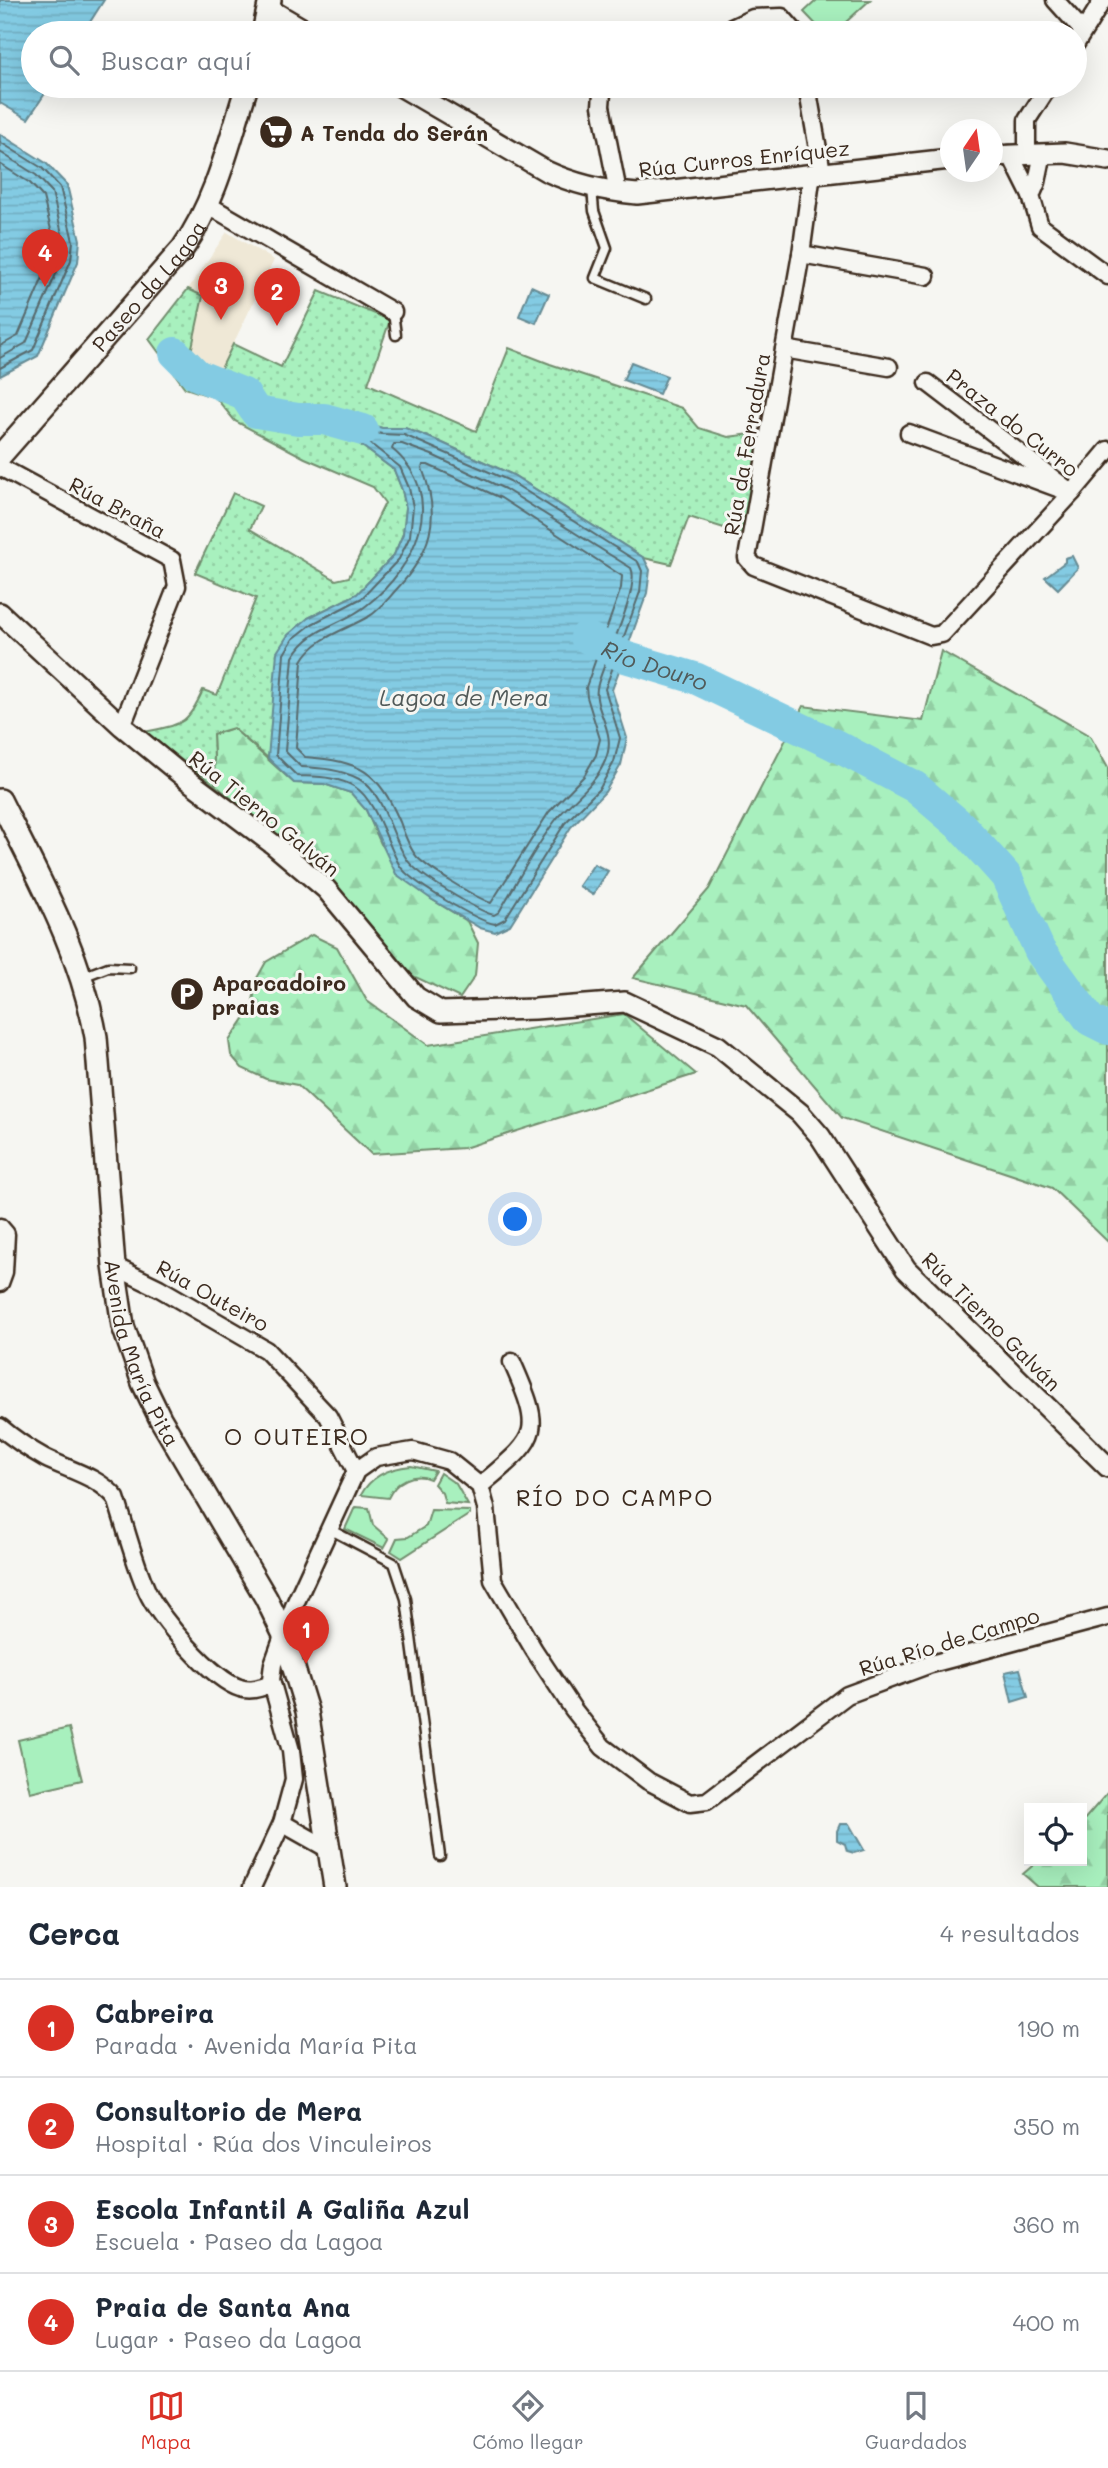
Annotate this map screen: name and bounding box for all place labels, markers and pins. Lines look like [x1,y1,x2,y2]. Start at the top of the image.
supermarket icon: A Tenda do Serán [257,113,295,151]
place label: A Tenda do Serán [300,119,488,146]
pin: 4 [22,229,68,287]
pin: 3 [198,262,244,320]
pin: 2 [254,268,300,326]
place label: Aparcadoiro praias [212,969,346,1020]
parking icon: Aparcadoiro praias [168,975,206,1013]
pin: 1 [283,1606,329,1664]

